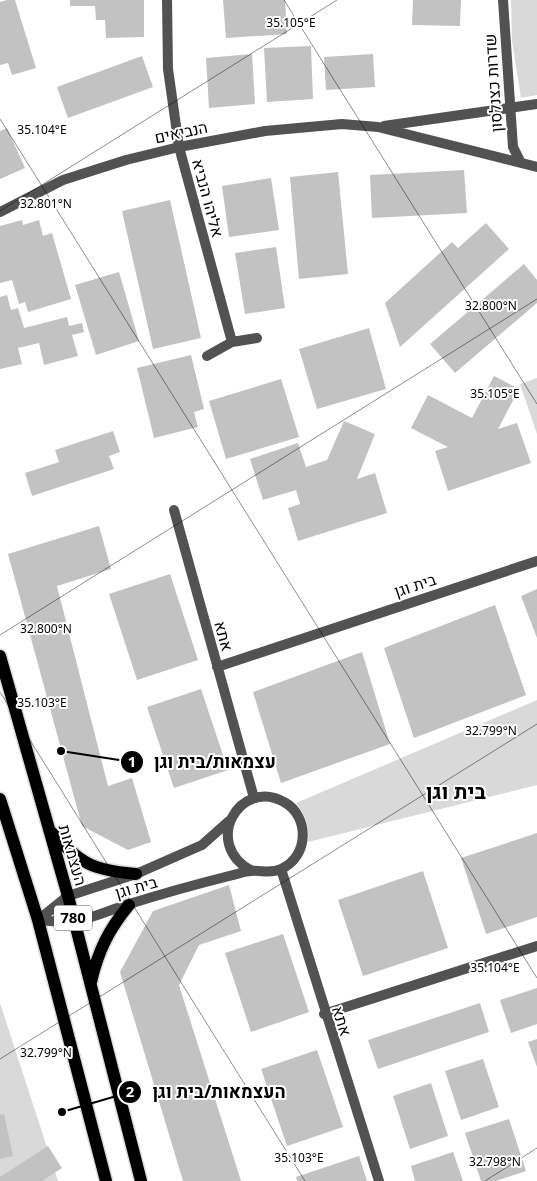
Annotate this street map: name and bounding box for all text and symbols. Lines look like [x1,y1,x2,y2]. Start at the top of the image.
text: 35.105°E [266,14,316,31]
street label: שדרות כצנלסון [479,33,507,133]
street label: הנביאים [152,116,210,148]
text: 35.104°E [17,121,67,138]
street label: אליהו הנביא [187,156,229,240]
text: 32.801°N [20,195,72,212]
text: 32.800°N [465,297,517,314]
text: 35.105°E [470,385,520,402]
street label: בית וגן [391,568,439,602]
street label: אתא [209,618,239,654]
text: 32.800°N [20,620,72,637]
text: 35.103°E [17,694,67,711]
text: 32.799°N [465,722,517,739]
callout: עצמאות/בית וגן [119,745,286,778]
text: עצמאות/בית וגן [154,749,276,773]
text: 1 [128,751,136,771]
district label: בית וגן [426,777,487,805]
street label: העצמאות [54,822,92,888]
street label: בית וגן [112,870,160,903]
road number: 780 [54,906,92,930]
text: 35.104°E [470,959,520,976]
street label: אתא [327,1003,357,1039]
text: 32.799°N [20,1044,72,1061]
callout: העצמאות/בית וגן [117,1075,295,1108]
text: העצמאות/בית וגן [152,1079,286,1103]
text: 2 [126,1081,135,1101]
text: 35.103°E [274,1149,324,1166]
text: 32.798°N [469,1153,521,1170]

